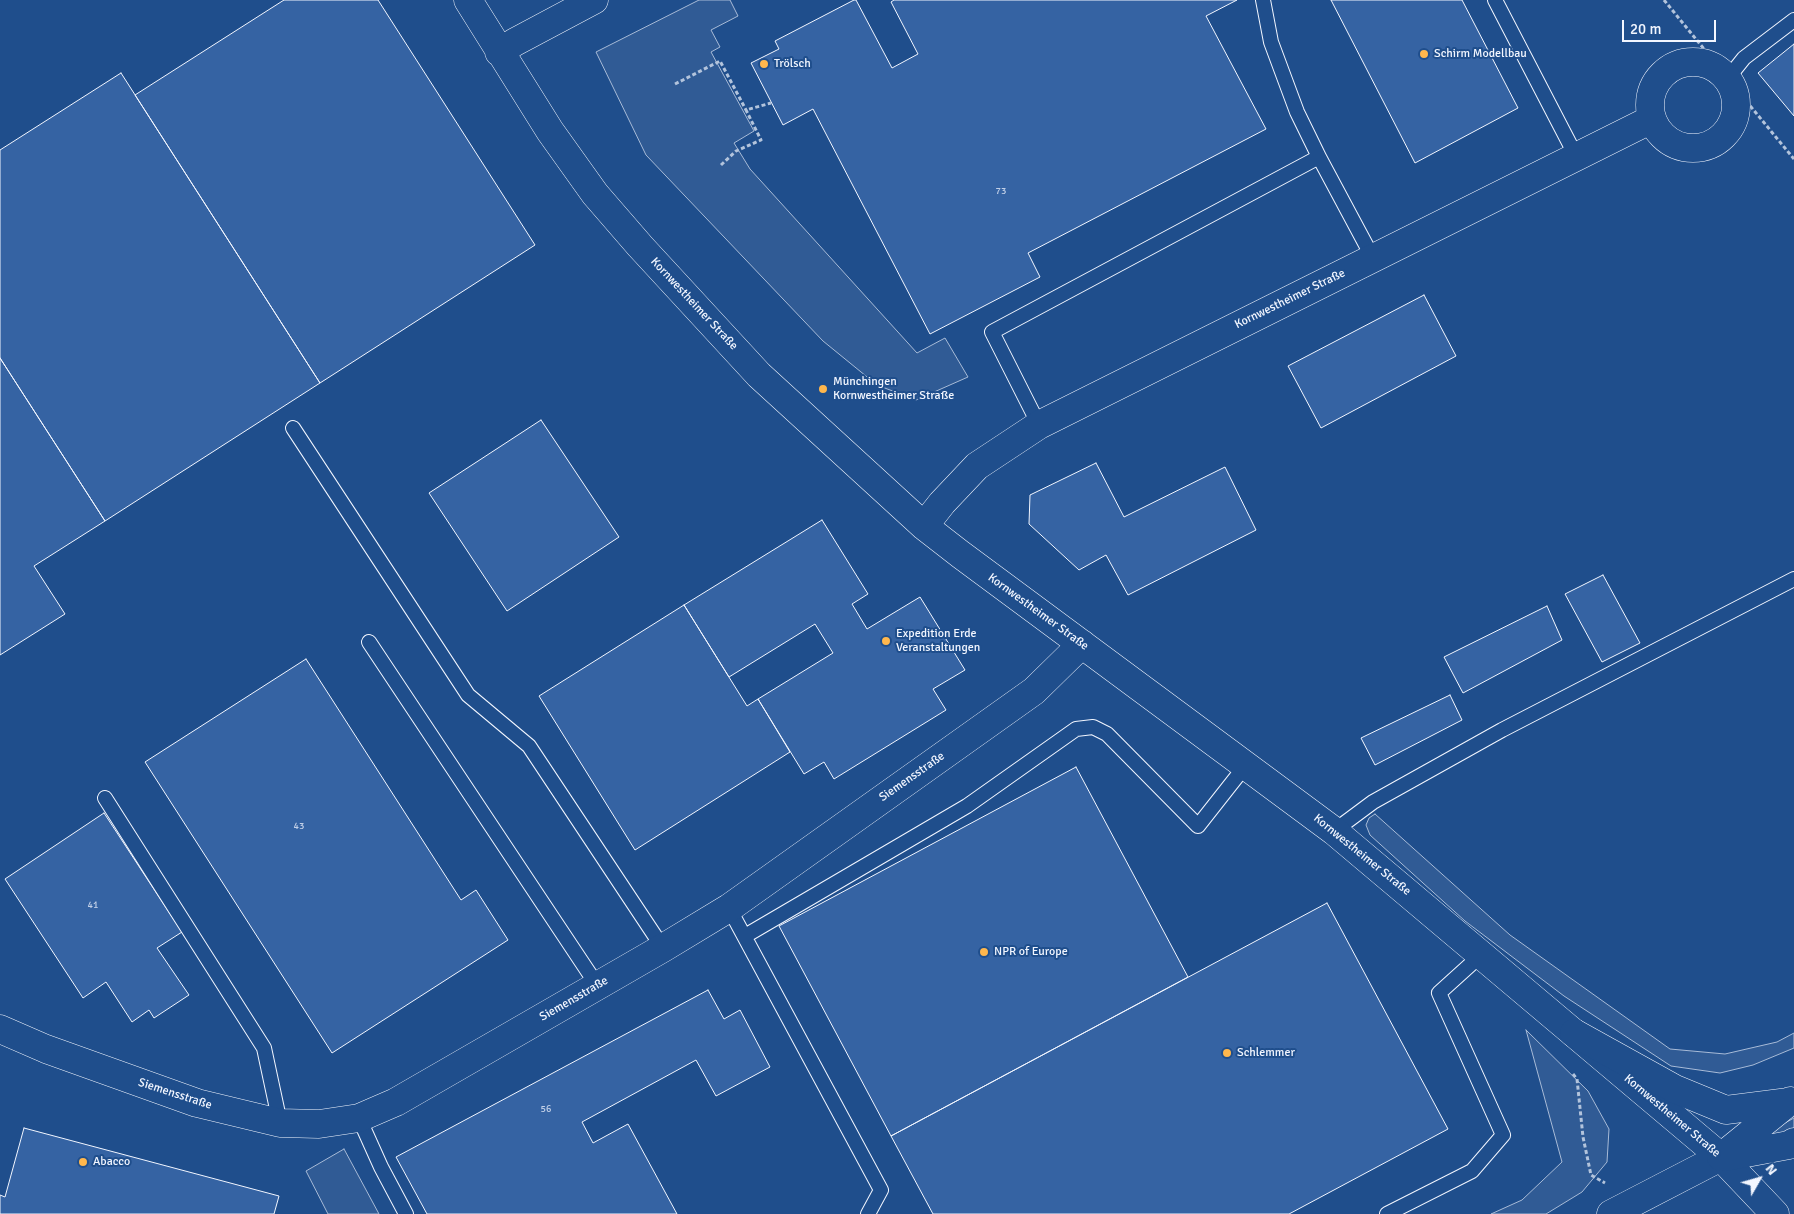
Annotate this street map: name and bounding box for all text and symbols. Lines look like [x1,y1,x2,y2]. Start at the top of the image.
scale bar [1624,10,1718,42]
text: 20 m [1630,20,1661,38]
place label: Schirm Modellbau [1434,47,1527,61]
marker: Schirm Modellbau [1418,48,1430,60]
place label: Trölsch [774,57,811,71]
marker: Trölsch [758,58,770,70]
house number: 73 [996,185,1006,197]
street label: Kornwestheimer Straße [647,255,741,353]
street label: Kornwestheimer Straße [1232,266,1348,332]
place label: Münchingen Kornwestheimer Straße [833,375,954,403]
marker: Münchingen Kornwestheimer Straße [817,383,829,395]
street label: Kornwestheimer Straße [985,571,1091,653]
place label: Expedition Erde Veranstaltungen [896,627,980,655]
marker: Expedition Erde Veranstaltungen [880,635,892,647]
street label: Siemensstraße [876,749,948,805]
street label: Kornwestheimer Straße [1310,811,1414,899]
house number: 43 [294,820,304,832]
house number: 41 [88,899,98,911]
place label: NPR of Europe [994,945,1068,959]
marker: NPR of Europe [978,946,990,958]
street label: Siemensstraße [537,974,611,1024]
place label: Schlemmer [1237,1046,1295,1060]
marker: Schlemmer [1221,1047,1233,1059]
street label: Kornwestheimer Straße [1621,1072,1723,1160]
street label: Siemensstraße [136,1075,214,1113]
house number: 56 [541,1103,551,1115]
north arrow [1734,1154,1784,1204]
place label: Abacco [93,1155,130,1169]
marker: Abacco [77,1156,89,1168]
text: N [1762,1160,1781,1179]

